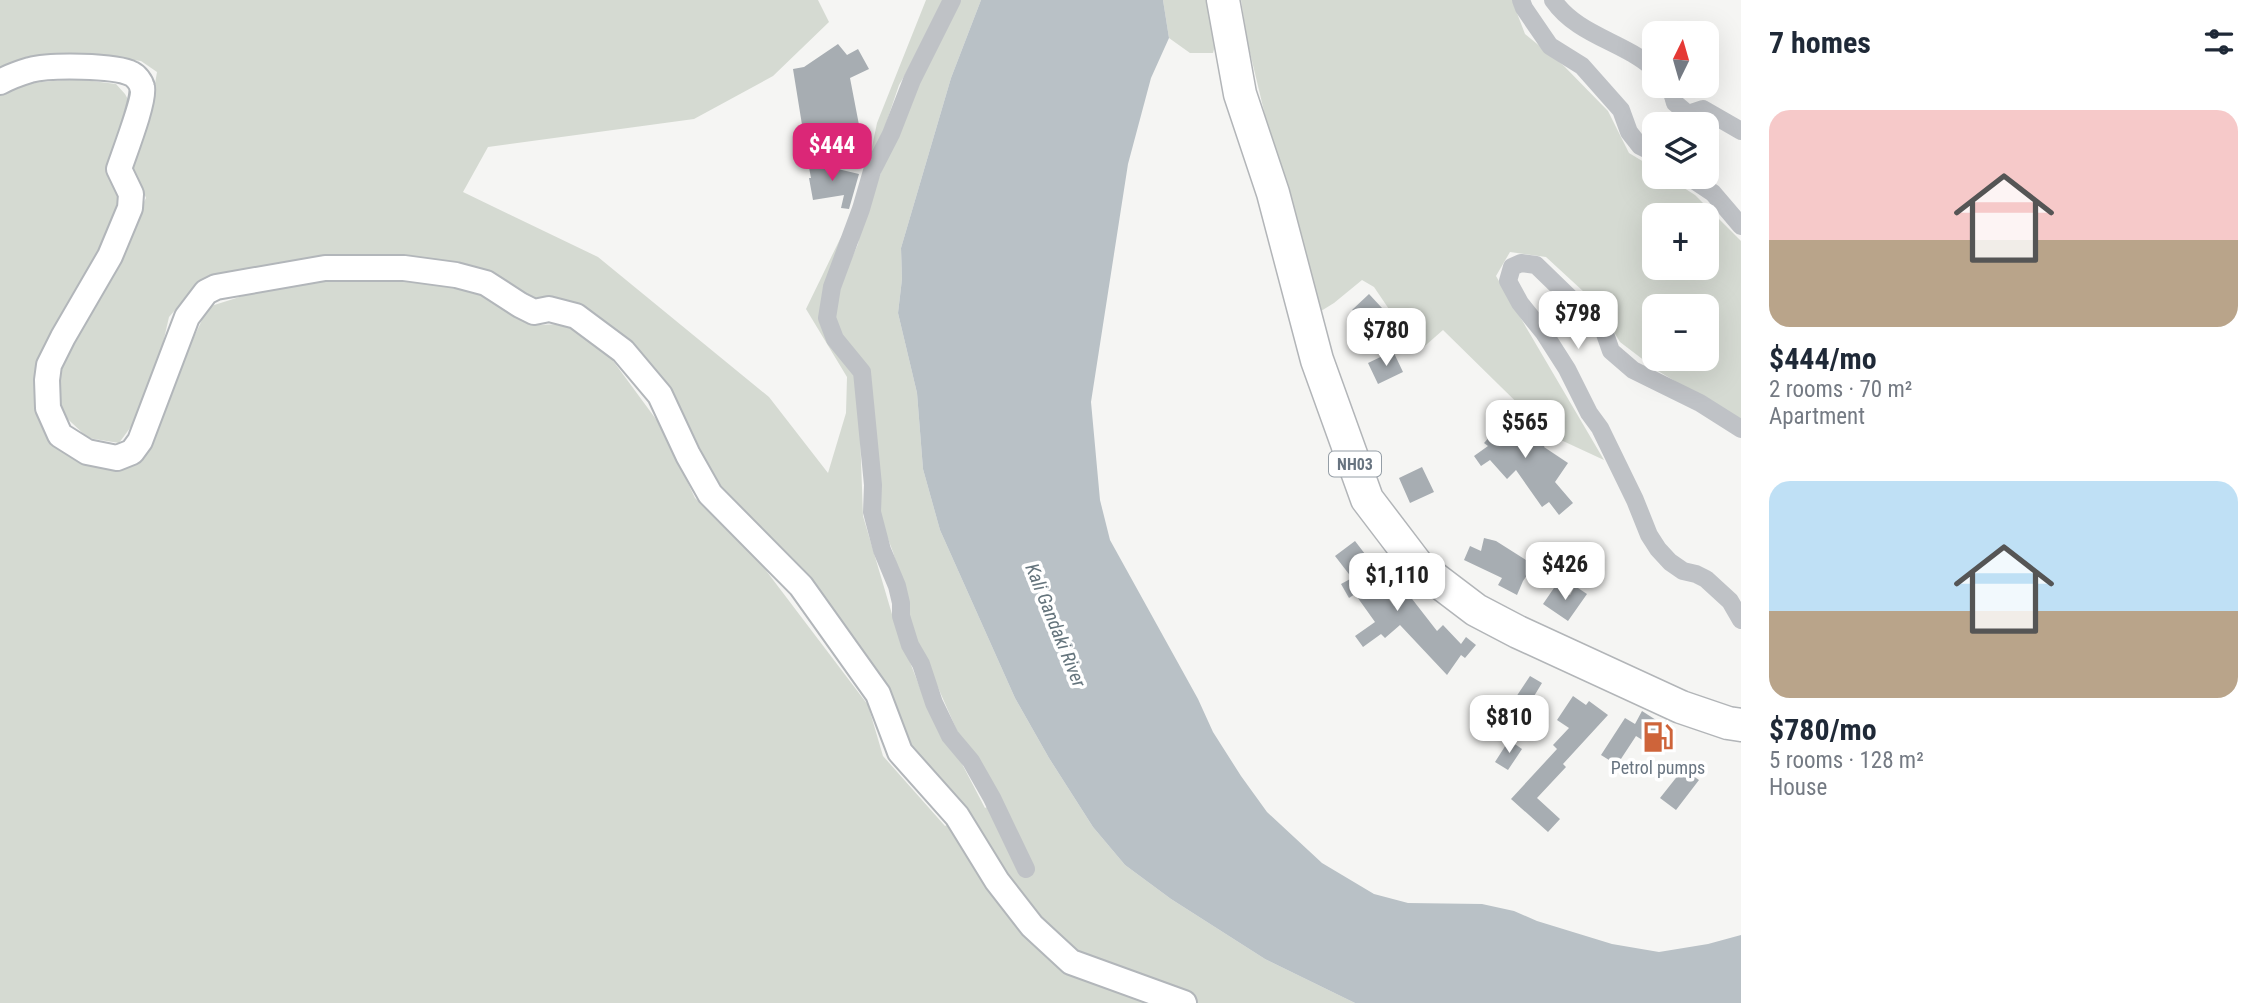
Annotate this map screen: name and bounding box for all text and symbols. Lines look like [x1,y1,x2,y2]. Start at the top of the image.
north arrow [1642,21,1718,98]
map controls [1642,21,1719,371]
icon: filters [2200,23,2238,61]
text: 7 homes [1769,25,1871,60]
button: layers [1642,112,1719,189]
pin: $444 [791,124,873,183]
text: $444 [809,132,855,159]
icon: home [1941,155,2067,281]
button: + [1642,203,1719,280]
pin: $798 [1537,292,1619,351]
button: − [1642,294,1719,371]
text: $798 [1555,300,1601,327]
pin: $780 [1345,308,1427,368]
text: $780 [1363,317,1409,344]
text: $444/mo [1769,341,1877,376]
text: 2 rooms · 70 m² [1769,376,1912,403]
pin: $565 [1484,400,1566,460]
text: Apartment [1769,403,1865,430]
text: $565 [1502,409,1548,436]
road number: NH03 [1329,452,1381,477]
icon: home [1941,526,2067,652]
pin: $426 [1524,542,1606,602]
text: $426 [1542,551,1588,578]
pin: $1,110 [1340,554,1454,613]
water label: Kali Gandaki River [1020,560,1091,691]
text: $1,110 [1365,562,1429,589]
pin: $810 [1468,696,1550,755]
text: $810 [1486,704,1532,731]
text: $780/mo [1769,712,1877,747]
fuel station icon: Petrol pumps [1641,720,1675,754]
text: 5 rooms · 128 m² [1769,747,1924,774]
place label: Petrol pumps [1611,757,1705,778]
text: House [1769,774,1827,801]

